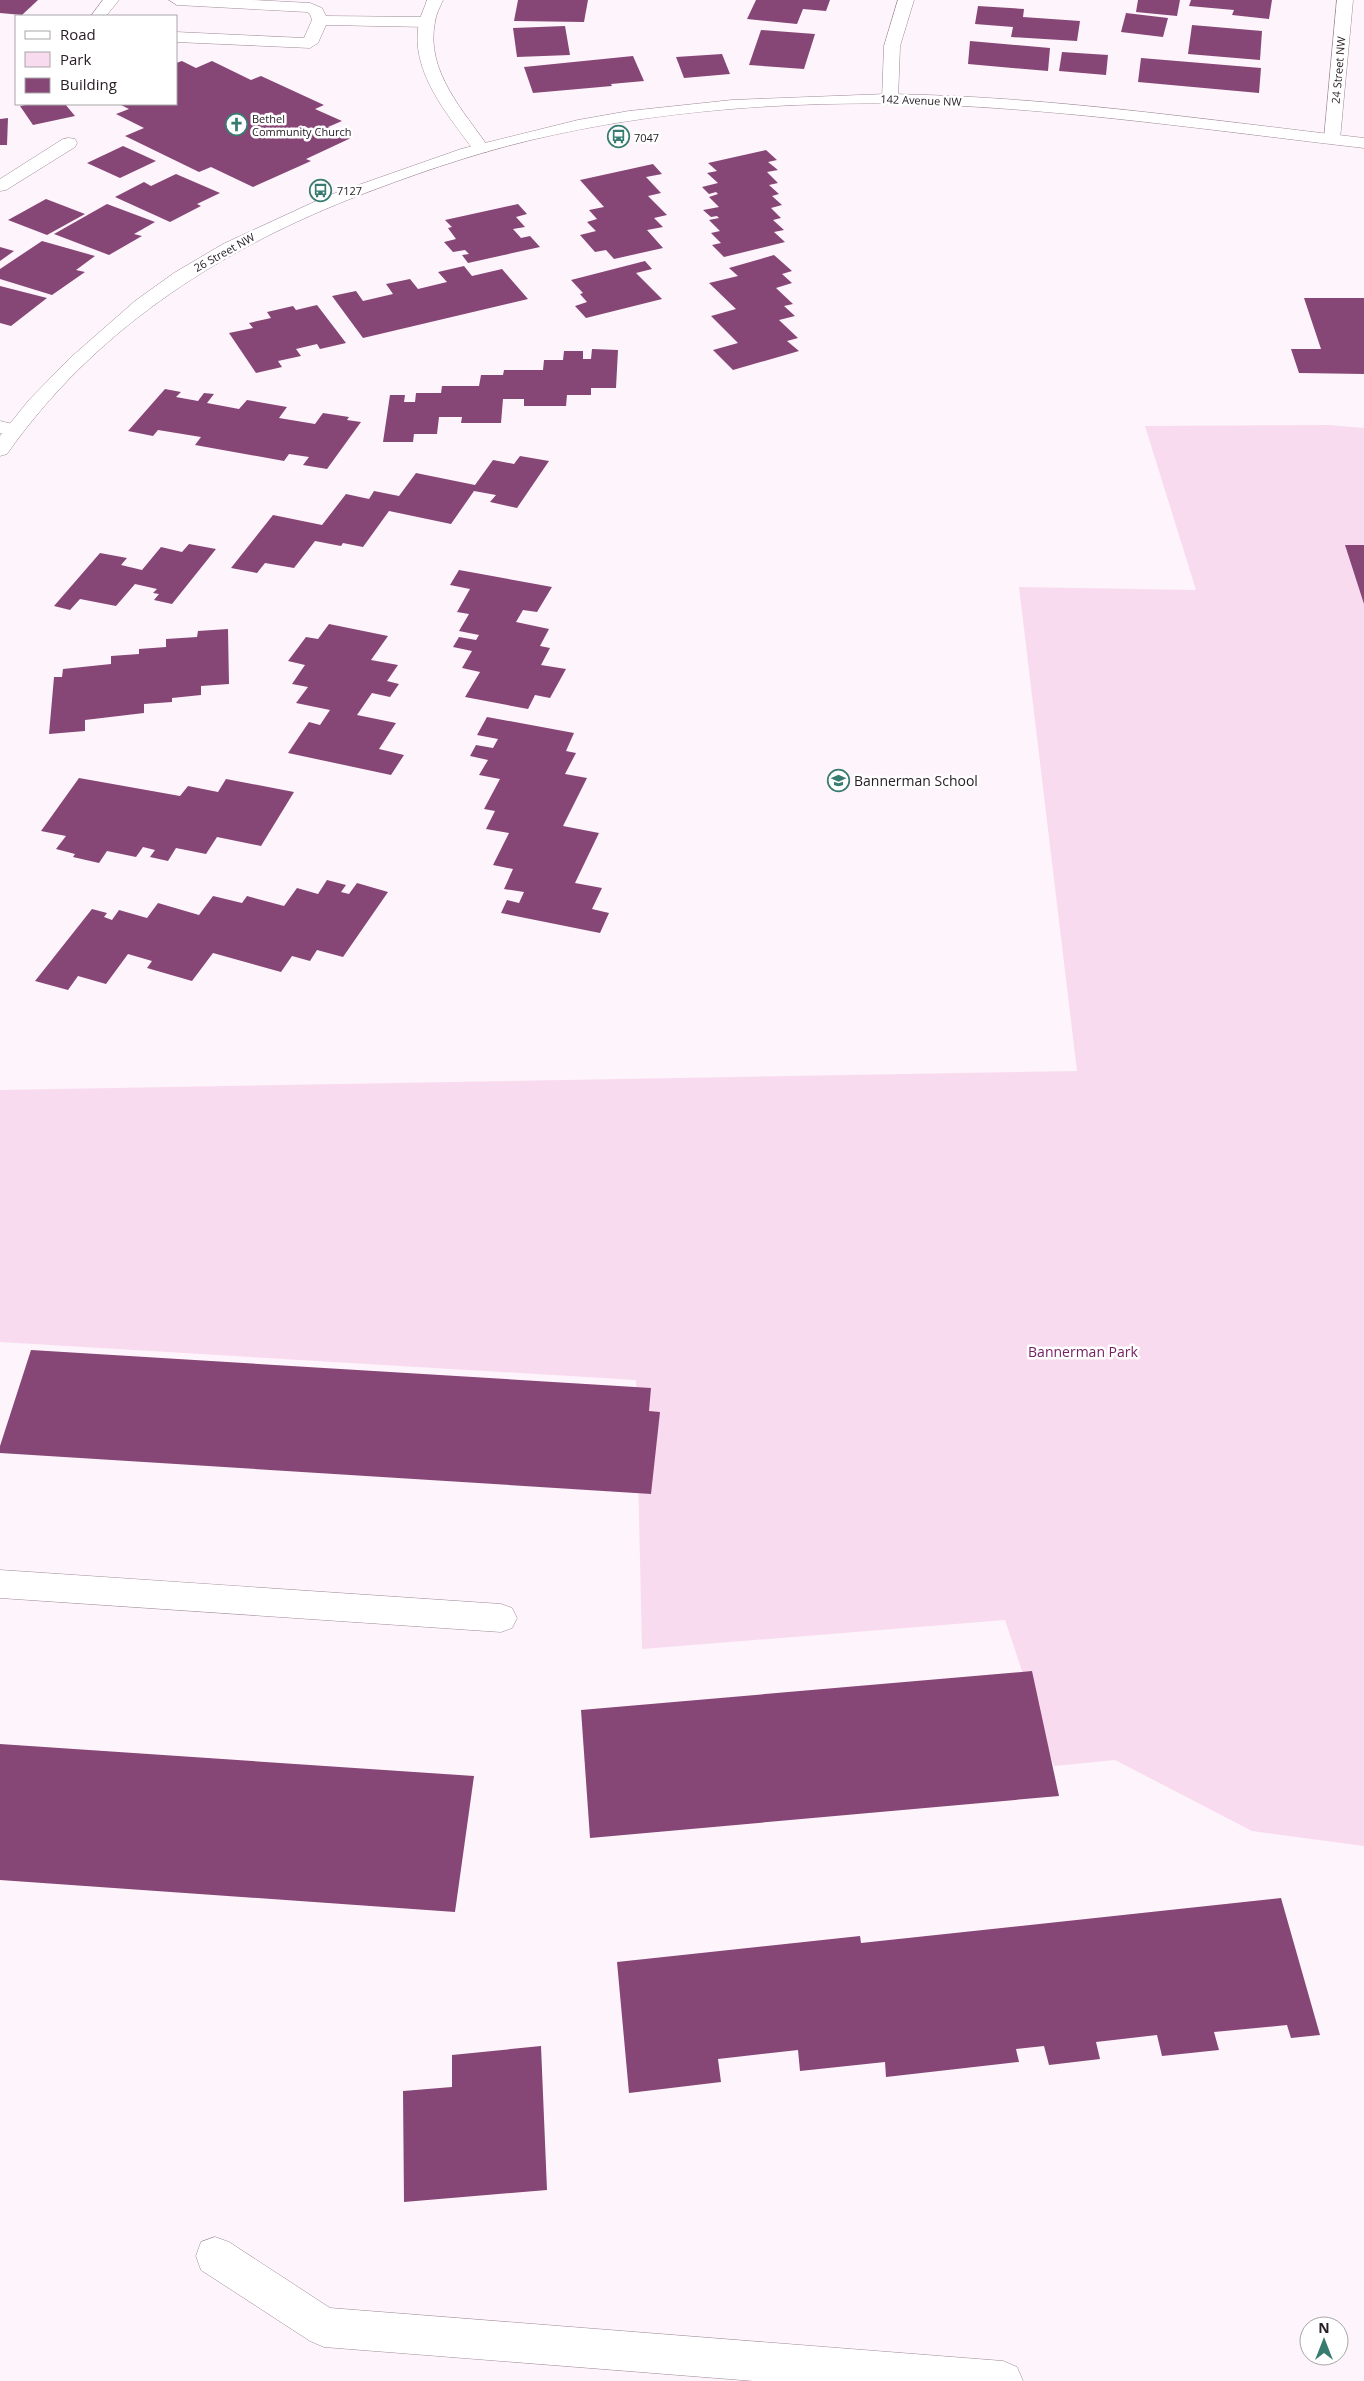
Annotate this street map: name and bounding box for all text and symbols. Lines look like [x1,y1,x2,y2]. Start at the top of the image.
legend [15,15,178,105]
text: Road [60,24,96,44]
street label: 24 Street NW [1328,36,1348,104]
text: Park [60,49,91,69]
text: Building [60,74,117,94]
street label: 142 Avenue NW [880,91,962,109]
place label: Bethel Community Church [252,111,351,139]
church icon: Bethel Community Church [224,112,248,136]
bus stop icon: 7047 [606,125,630,149]
place label: 7047 [634,130,659,145]
bus stop icon: 7127 [309,178,333,202]
place label: 7127 [337,183,362,198]
street label: 26 Street NW [191,229,257,275]
school or university icon: Bannerman School [826,768,850,792]
place label: Bannerman School [854,771,978,790]
park label: Bannerman Park [1028,1342,1139,1361]
north arrow [1299,2316,1349,2366]
text: N [1318,2318,1330,2337]

